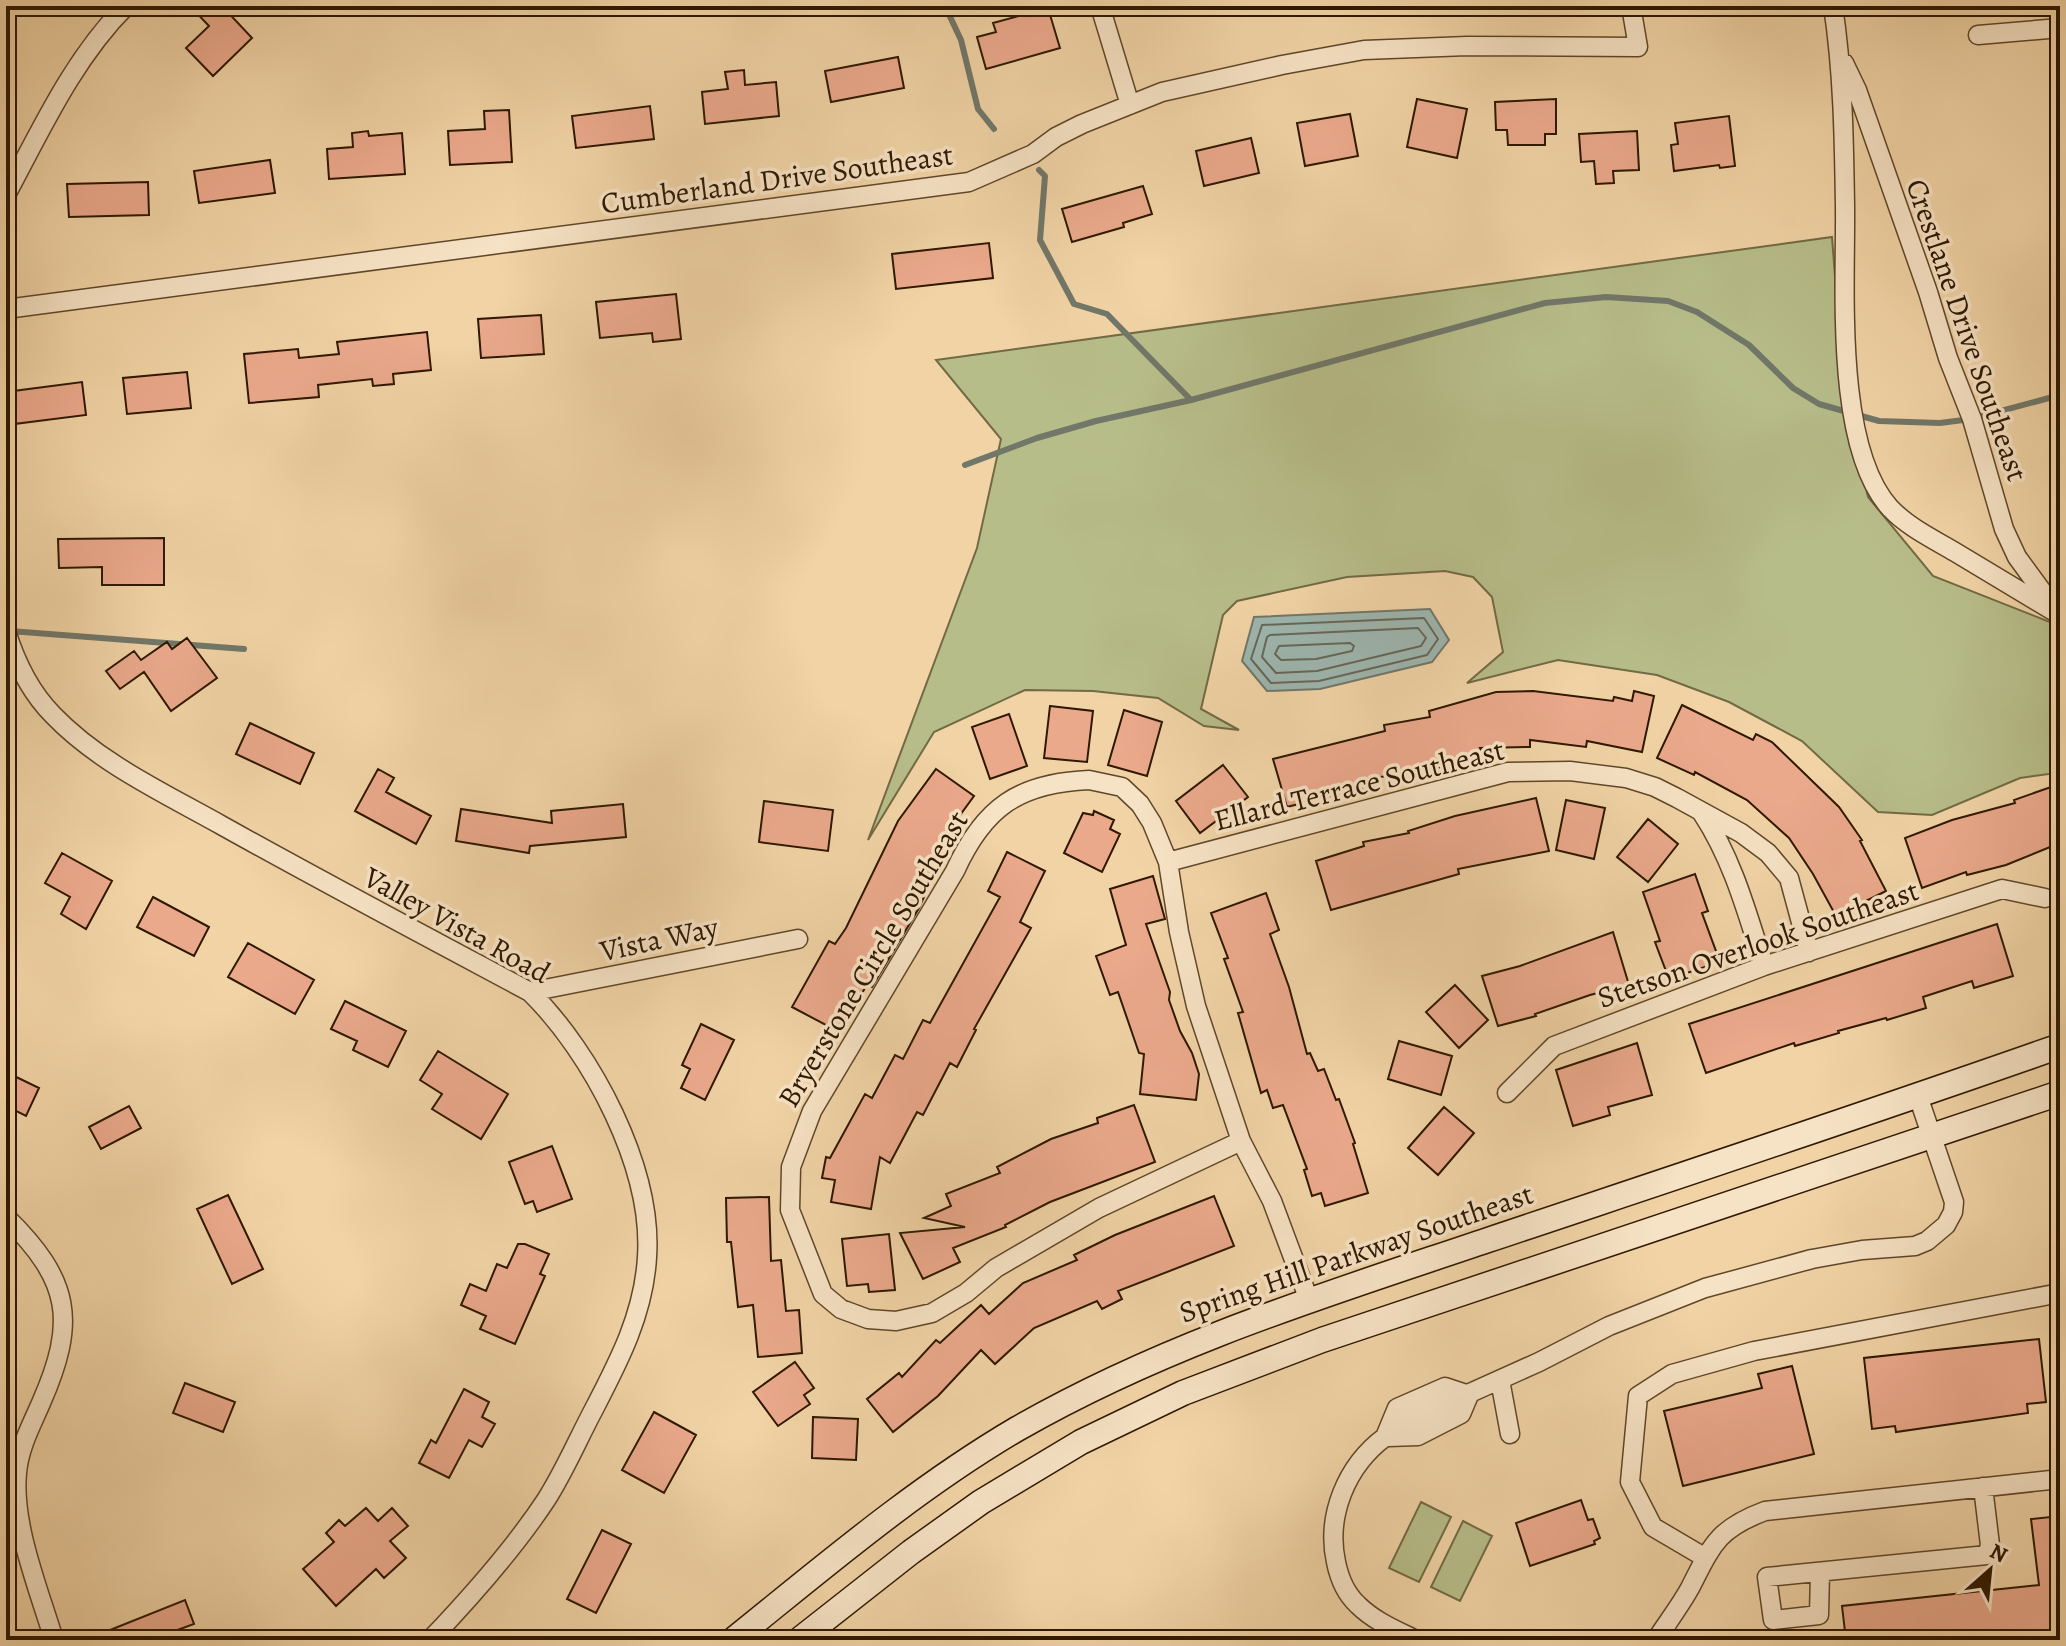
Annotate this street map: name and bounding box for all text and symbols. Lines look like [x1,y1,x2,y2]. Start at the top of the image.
street label: Cumberland Drive Southeast [598,134,956,224]
street label: Crestlane Drive Southeast [1896,174,2038,486]
street label: Ellard Terrace Southeast [1210,730,1508,840]
street label: Bryerstone Circle Southeast [769,803,978,1115]
street label: Valley Vista Road [356,857,558,993]
street label: Stetson Overlook Southeast [1592,870,1924,1018]
street label: Vista Way [595,907,722,971]
street label: Spring Hill Parkway Southeast [1174,1174,1538,1332]
north arrow [1950,1530,2030,1610]
text: N [1985,1536,2013,1570]

